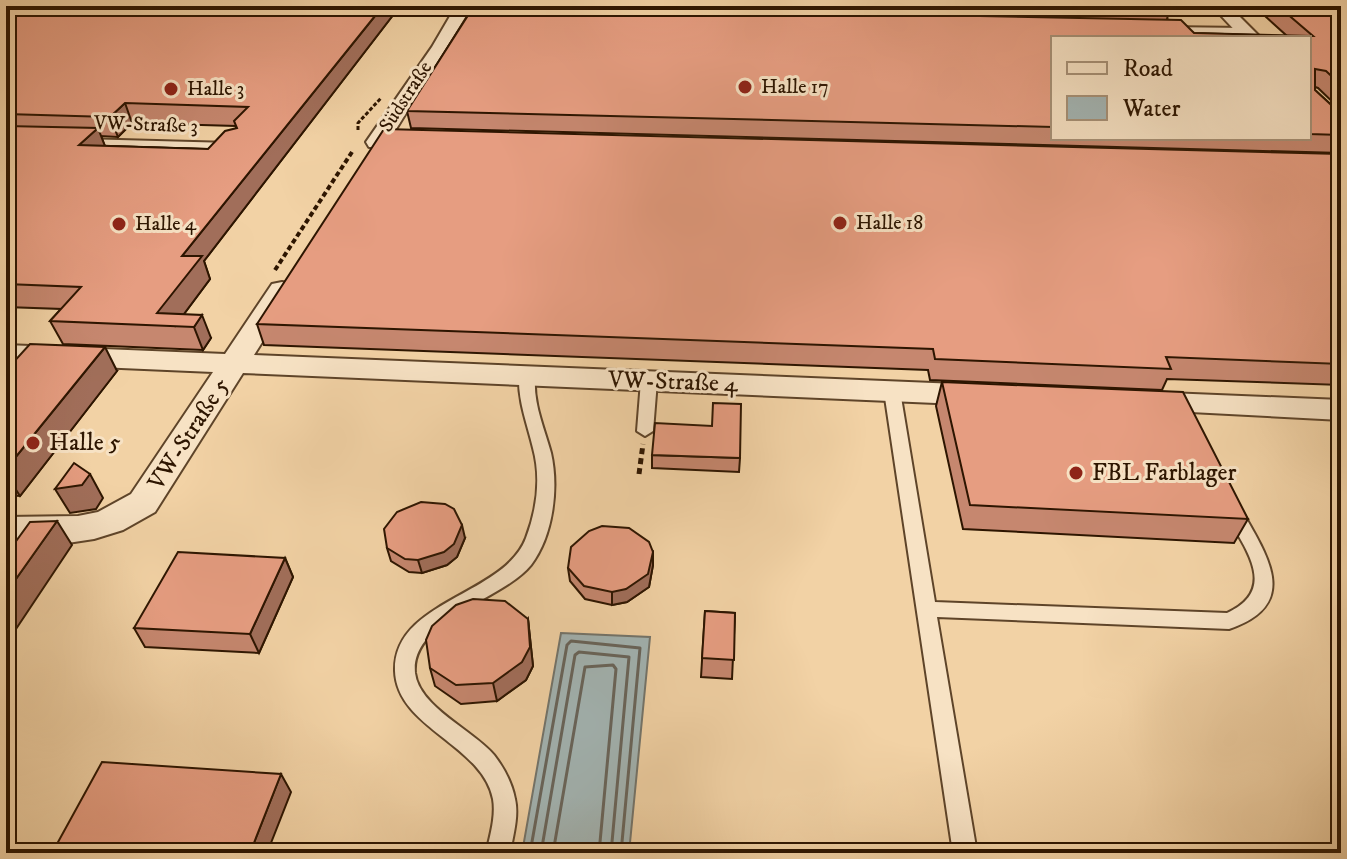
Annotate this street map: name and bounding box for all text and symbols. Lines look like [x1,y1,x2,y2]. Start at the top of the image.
legend [1051,36,1311,140]
text: Road [1123,54,1173,84]
street label: Südstraße [374,57,438,137]
place label: Halle 17 [761,75,829,100]
place label: Halle 3 [187,77,244,102]
marker: Halle 17 [736,78,754,96]
marker: Halle 3 [162,80,180,98]
text: Water [1122,94,1180,124]
street label: VW-Straße 3 [93,111,198,139]
place label: Halle 18 [856,211,923,236]
place label: Halle 4 [135,212,197,237]
marker: Halle 18 [831,214,849,232]
marker: Halle 4 [110,215,128,233]
street label: VW-Straße 4 [607,365,740,399]
street label: VW-Straße 5 [141,372,236,497]
place label: Halle 5 [49,428,121,458]
marker: Halle 5 [24,434,42,452]
place label: FBL Farblager [1092,458,1236,488]
marker: FBL Farblager [1067,464,1085,482]

